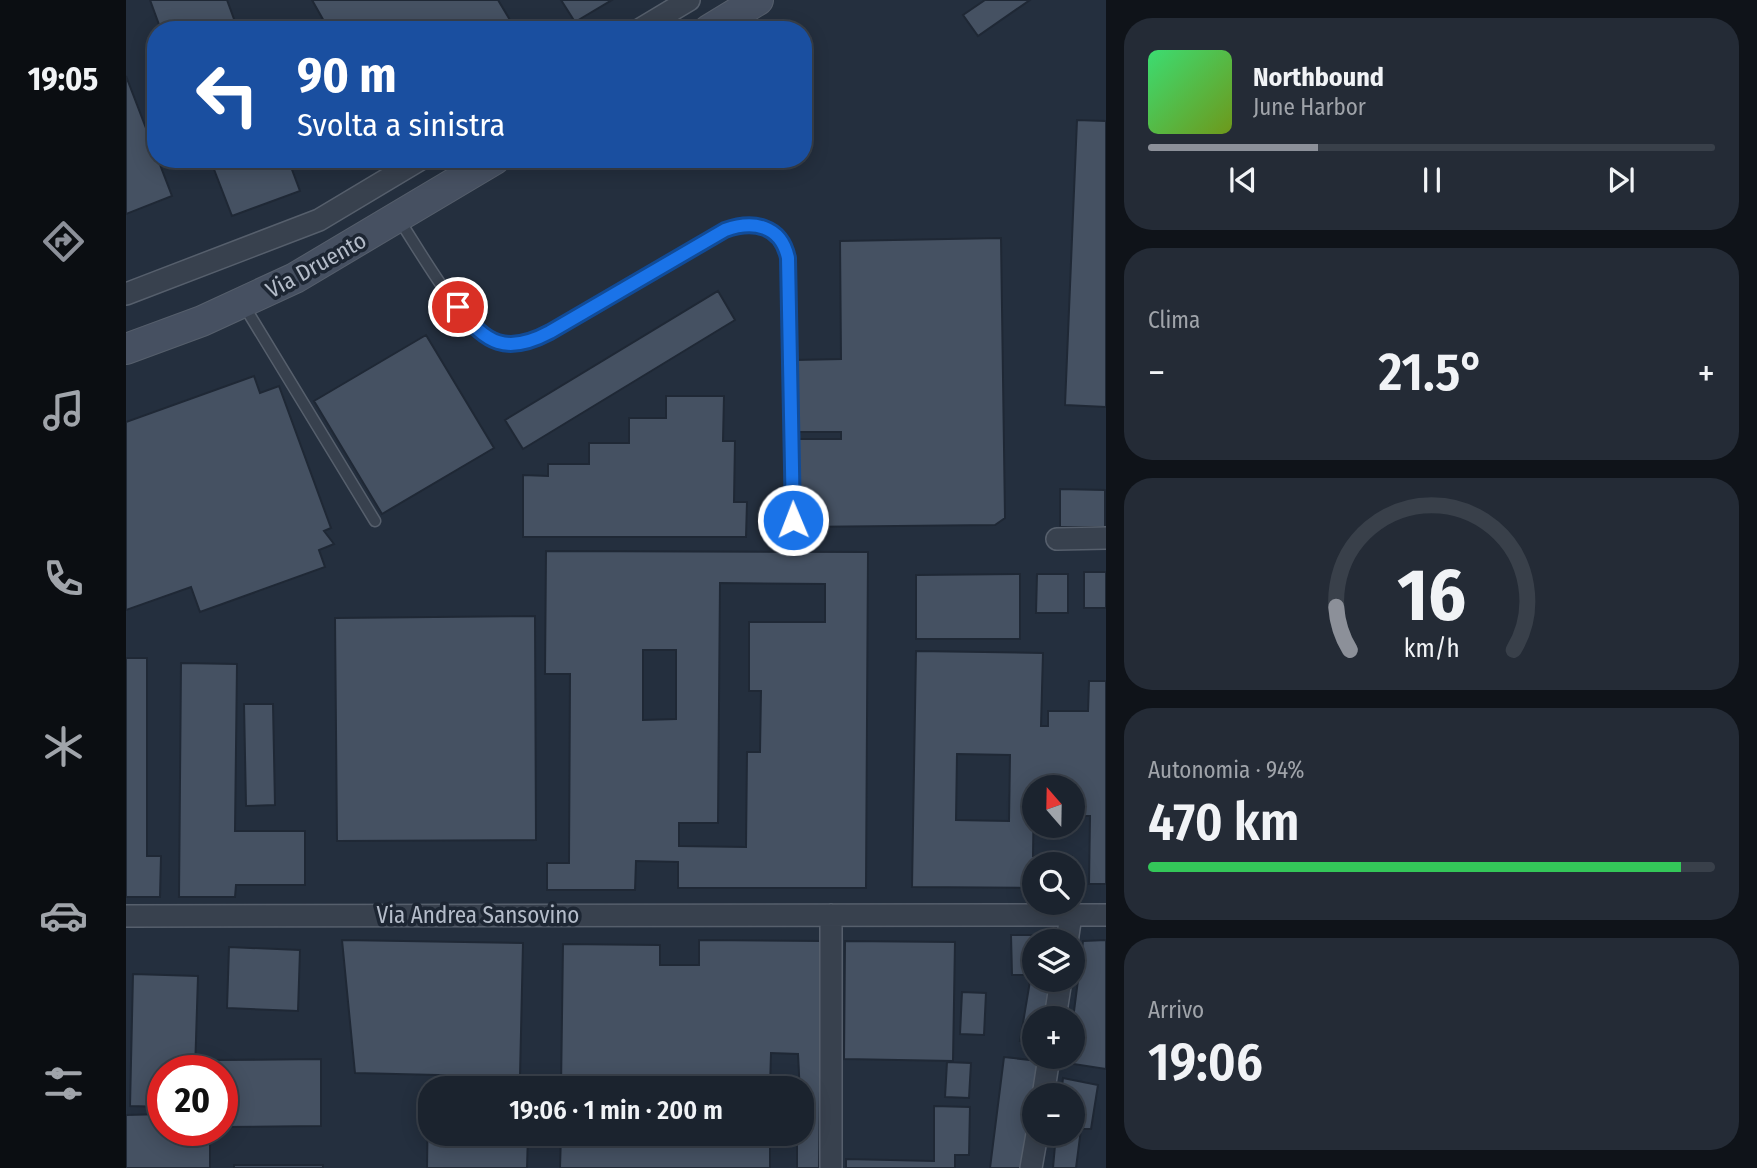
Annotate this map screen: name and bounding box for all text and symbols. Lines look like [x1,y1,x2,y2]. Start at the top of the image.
text: 90 m [297,46,397,105]
icon: left [182,49,273,140]
text: 19:05 [28,60,98,98]
text: Northbound [1253,62,1384,93]
text: June Harbor [1253,93,1366,121]
text: Svolta a sinistra [297,106,505,144]
icon: previous [1224,161,1262,199]
icon: pause [1413,161,1451,199]
icon: next [1602,161,1640,199]
icon: directions [39,217,88,266]
street label: Via Druento [261,226,371,304]
pin [428,277,488,337]
icon: arrive [439,288,477,326]
text: Clima [1148,306,1200,334]
text: 21.5° [1379,341,1484,404]
text: − [1148,350,1165,396]
text: + [1698,350,1715,396]
icon: music [39,386,88,435]
position arrow [756,483,830,557]
text: 16 [1397,552,1466,639]
icon: phone [39,554,88,603]
text: km/h [1404,634,1459,664]
icon: climate [39,722,88,771]
text: Autonomia · 94% [1148,756,1304,784]
north arrow [1022,775,1085,838]
map controls [1022,775,1085,1146]
text: 470 km [1148,791,1300,854]
button: search [1022,852,1085,915]
icon: car [39,891,88,940]
street label: Via Andrea Sansovino [377,901,579,929]
button: layers [1022,929,1085,992]
text: Arrivo [1148,996,1204,1024]
button: + [1022,1006,1085,1069]
text: 19:06 [1148,1031,1263,1094]
speed limit sign: 20 [147,1055,238,1146]
icon: filters [39,1059,88,1108]
button: − [1022,1083,1085,1146]
text: 19:06 · 1 min · 200 m [509,1095,723,1126]

